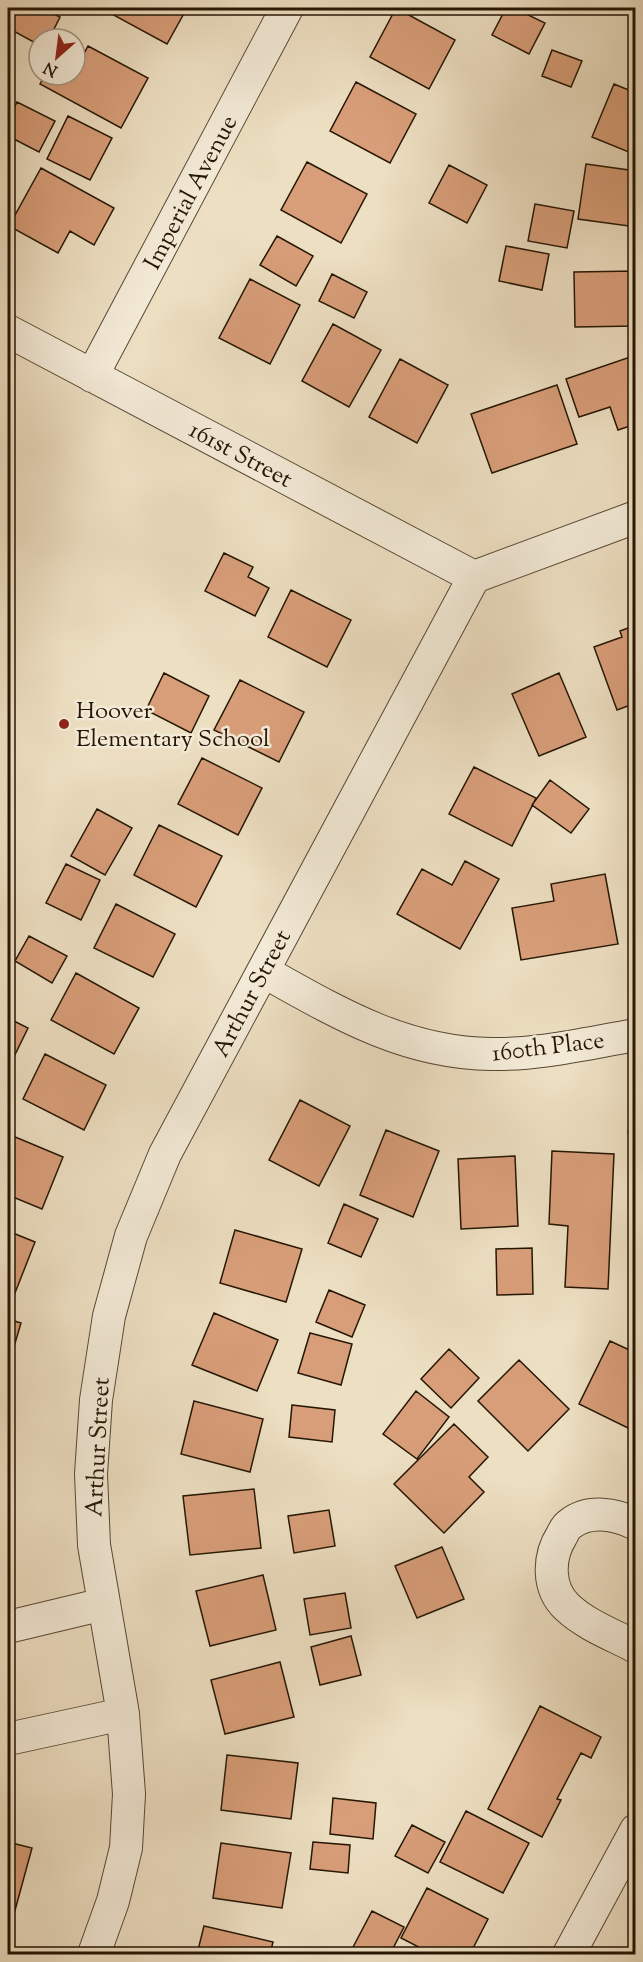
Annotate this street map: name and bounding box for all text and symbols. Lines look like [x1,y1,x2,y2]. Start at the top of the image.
north arrow [27,27,87,87]
text: N [40,55,62,81]
street label: Imperial Avenue [137,110,247,276]
street label: 161st Street [182,414,298,497]
place label: Hoover Elementary School [76,695,270,757]
marker: Hoover Elementary School [57,717,71,731]
street label: Arthur Street [205,924,301,1064]
street label: 160th Place [490,1024,606,1072]
street label: Arthur Street [78,1376,120,1518]

